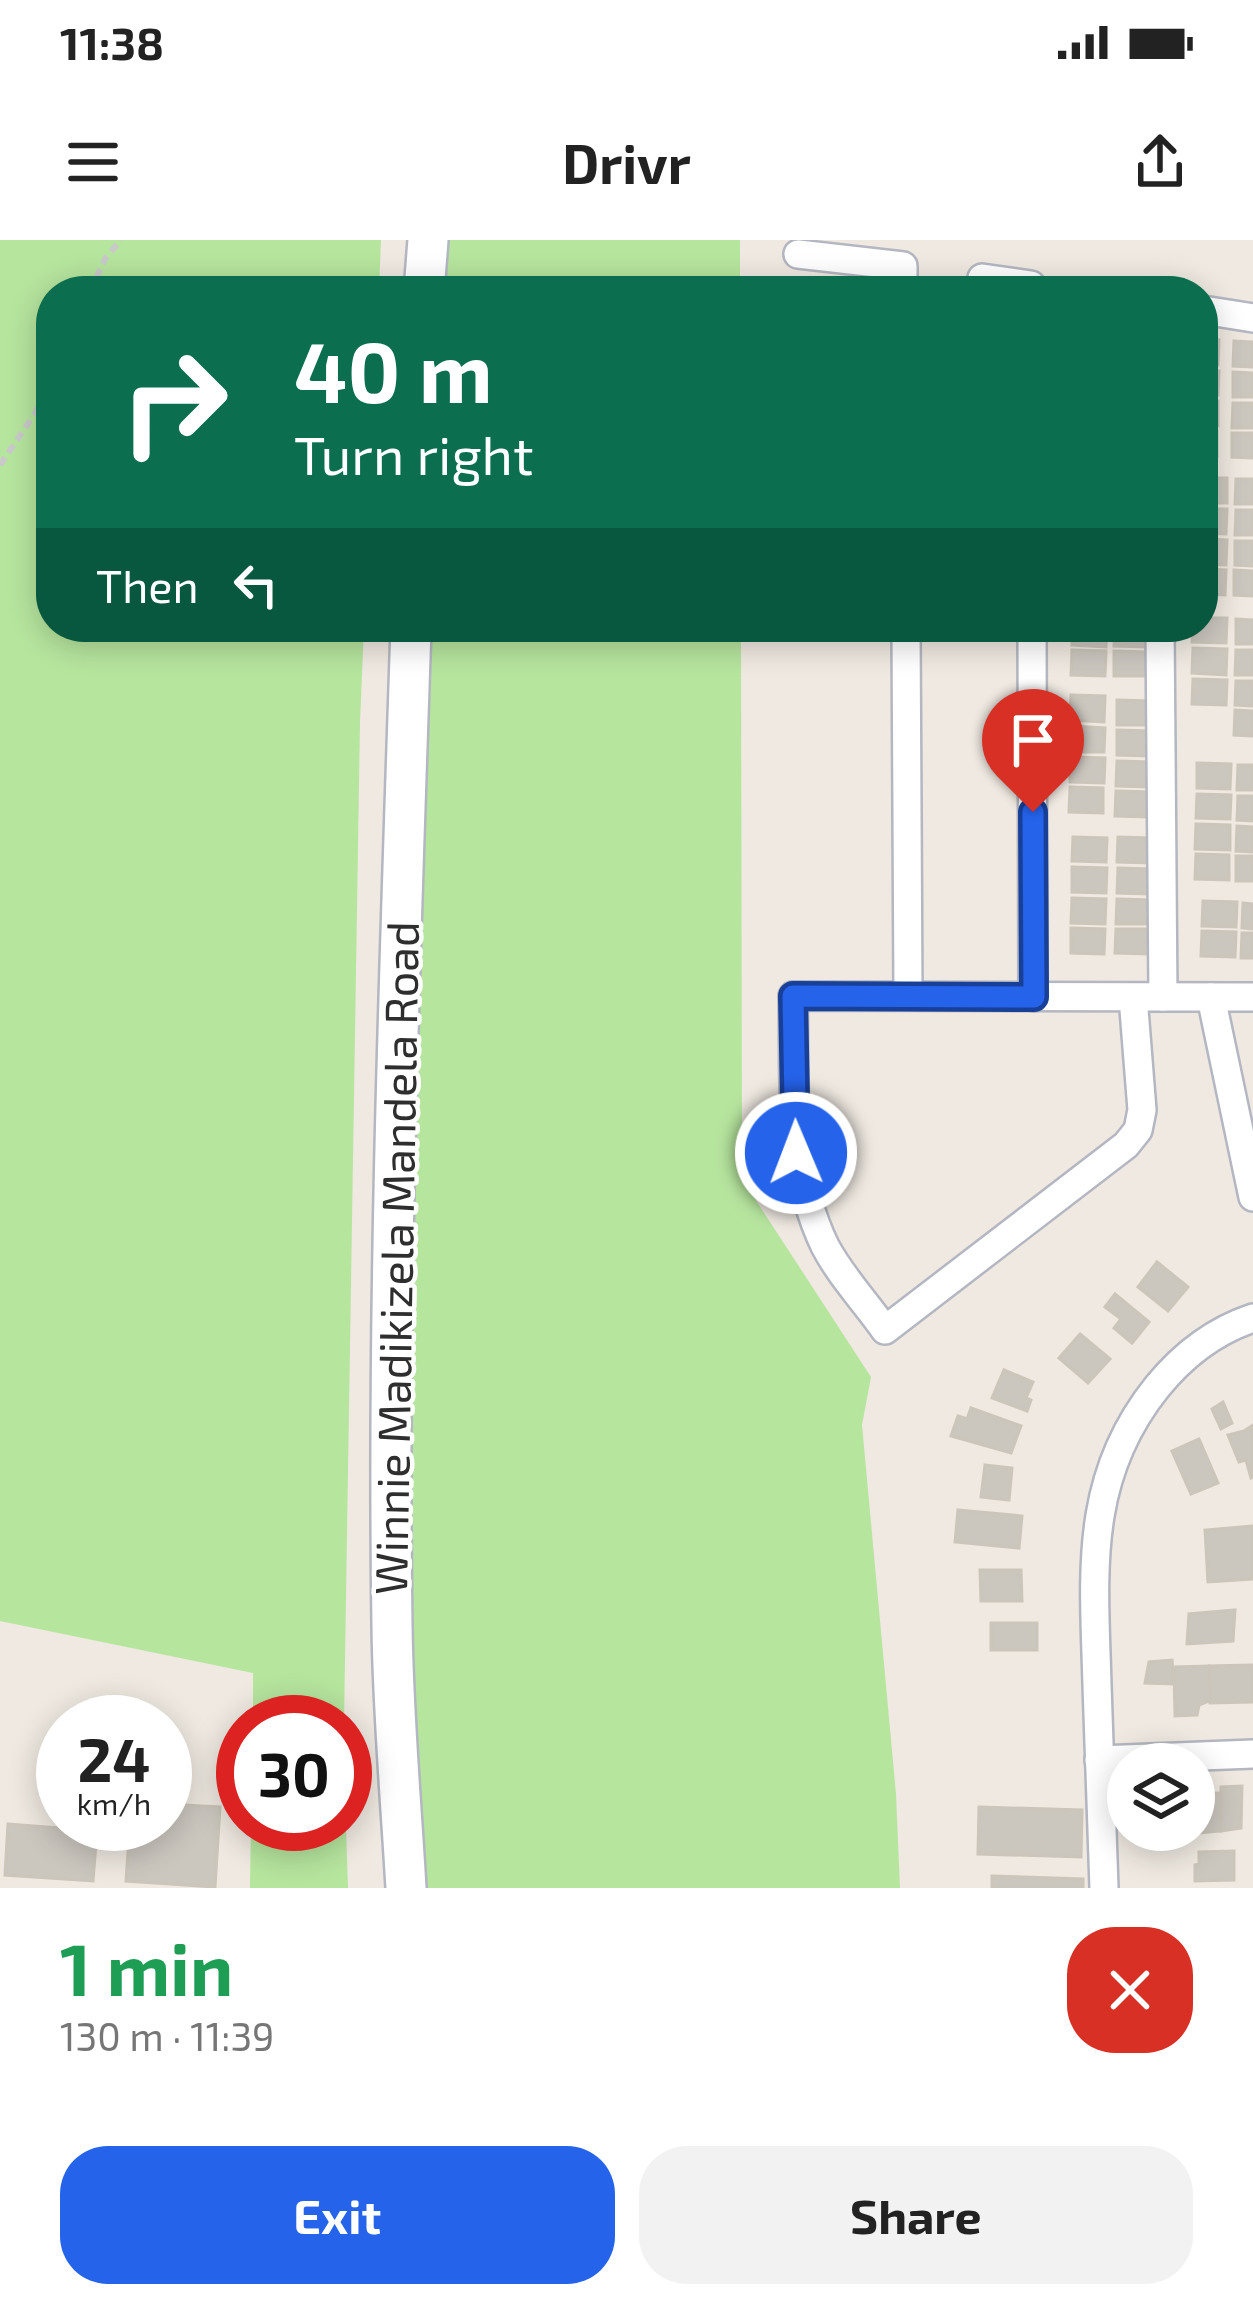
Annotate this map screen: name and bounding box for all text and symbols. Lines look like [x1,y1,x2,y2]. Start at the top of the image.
text: 11:38 [60,15,164,69]
icon: menu [60,129,126,195]
icon: share [1127,129,1193,195]
text: Drivr [562,130,691,195]
text: 40 m [294,319,493,420]
icon: right [96,324,252,480]
text: Turn right [294,421,534,486]
icon: left [223,552,289,618]
text: Then [96,558,199,612]
pin [982,689,1084,812]
icon: arrive [1000,707,1066,773]
street label: Winnie Madikizela Mandela Road [362,921,428,1595]
position arrow [733,1090,859,1216]
speed limit sign: 30 [216,1695,372,1851]
text: 24 [77,1722,151,1794]
map controls [1107,1743,1215,1851]
button: layers [1107,1743,1215,1851]
text: km/h [77,1785,151,1821]
text: 1 min [60,1924,233,2010]
button: close [1067,1927,1193,2053]
text: 130 m · 11:39 [60,2012,274,2059]
button: Exit [60,2146,615,2284]
button: Share [639,2146,1193,2284]

